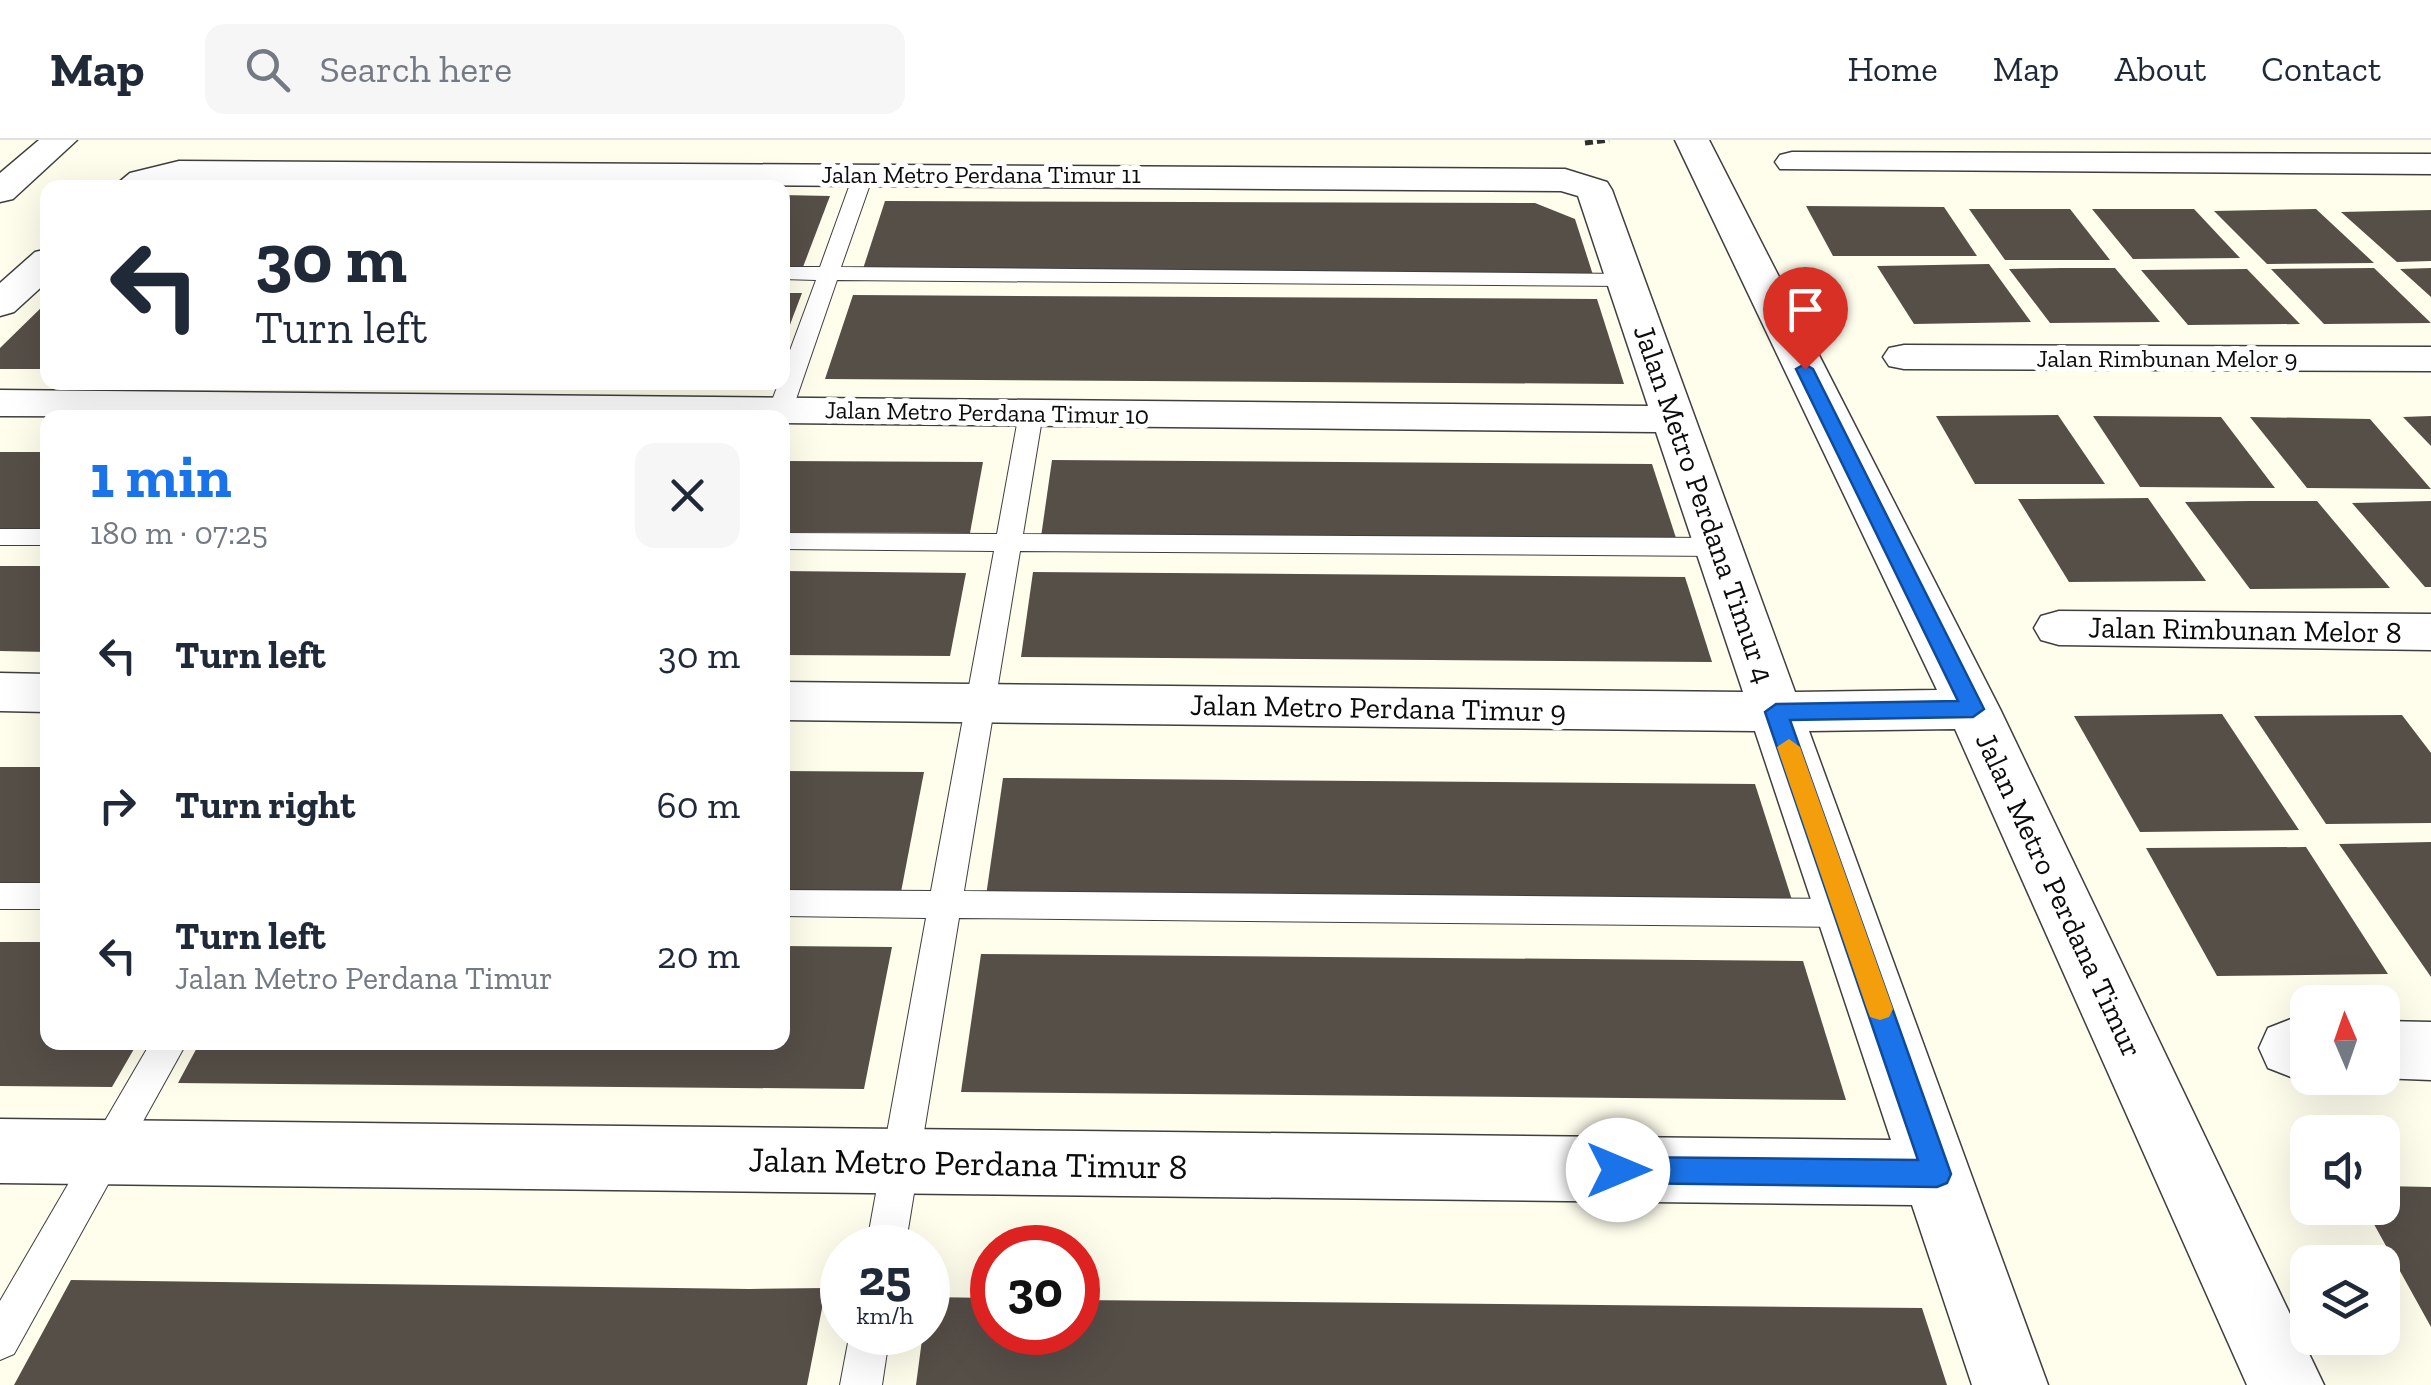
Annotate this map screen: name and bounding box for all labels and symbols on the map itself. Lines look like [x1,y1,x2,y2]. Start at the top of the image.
street label: Jalan Metro Perdana Timur 11 [821,159,1141,189]
pin [1763,267,1848,370]
street label: Jalan Metro Perdana Timur 4 [1626,320,1782,688]
street label: Jalan Rimbunan Melor 9 [2036,343,2298,373]
street label: Jalan Metro Perdana Timur 10 [825,394,1149,430]
street label: Jalan Rimbunan Melor 8 [2088,609,2402,651]
street label: Jalan Metro Perdana Timur 9 [1190,687,1566,729]
street label: Jalan Metro Perdana Timur [1968,727,2150,1063]
north arrow [2290,985,2400,1095]
position arrow [1566,1118,1670,1222]
street label: Jalan Metro Perdana Timur 8 [748,1138,1188,1188]
speed limit sign: 30 [970,1225,1100,1355]

